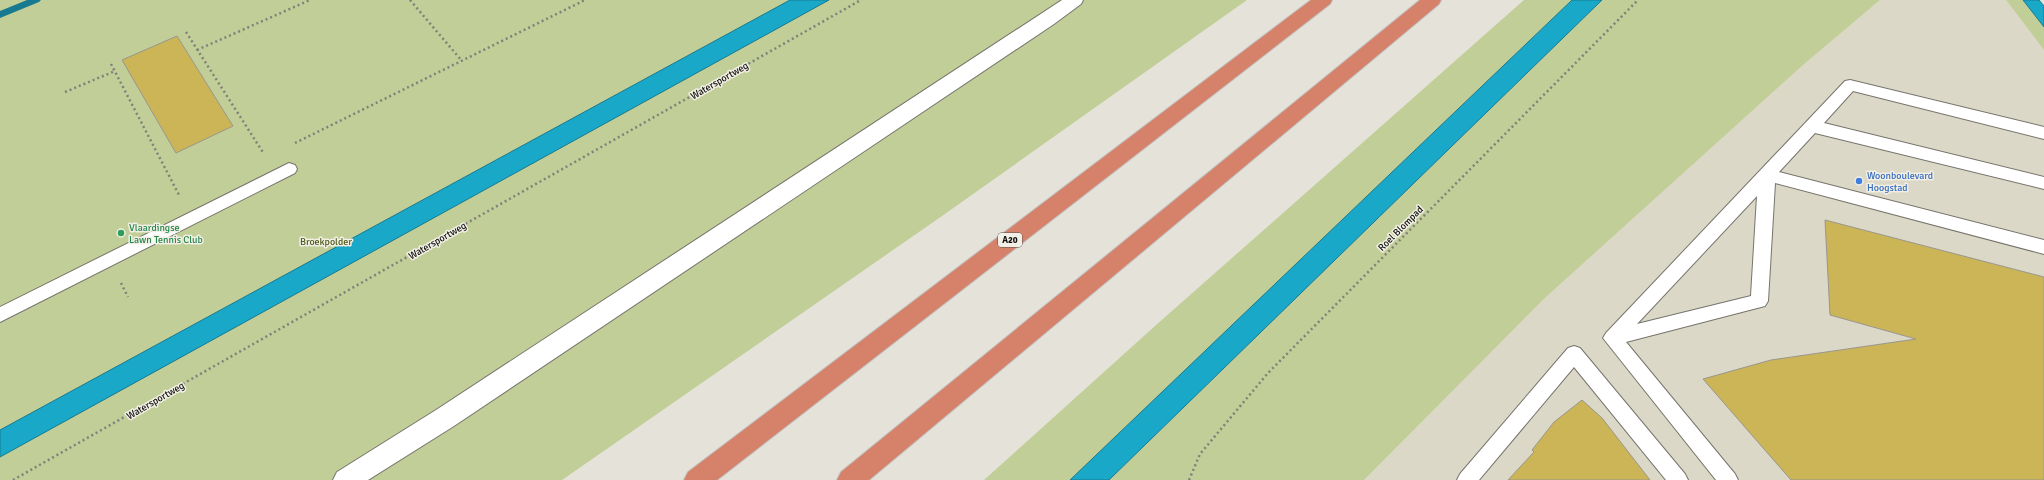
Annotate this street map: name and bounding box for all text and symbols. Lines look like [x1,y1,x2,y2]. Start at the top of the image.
street label: Watersportweg [688,59,751,102]
place label: Woonboulevard Hoogstad [1867,170,1933,194]
marker: Woonboulevard Hoogstad [1854,176,1864,186]
street label: Roel Blompad [1376,204,1426,254]
street label: Watersportweg [406,219,469,262]
place label: Vlaardingse Lawn Tennis Club [129,222,203,246]
marker: Vlaardingse Lawn Tennis Club [116,228,126,238]
road number: A20 [998,233,1022,247]
park label: Broekpolder [300,236,352,248]
street label: Watersportweg [124,379,187,422]

